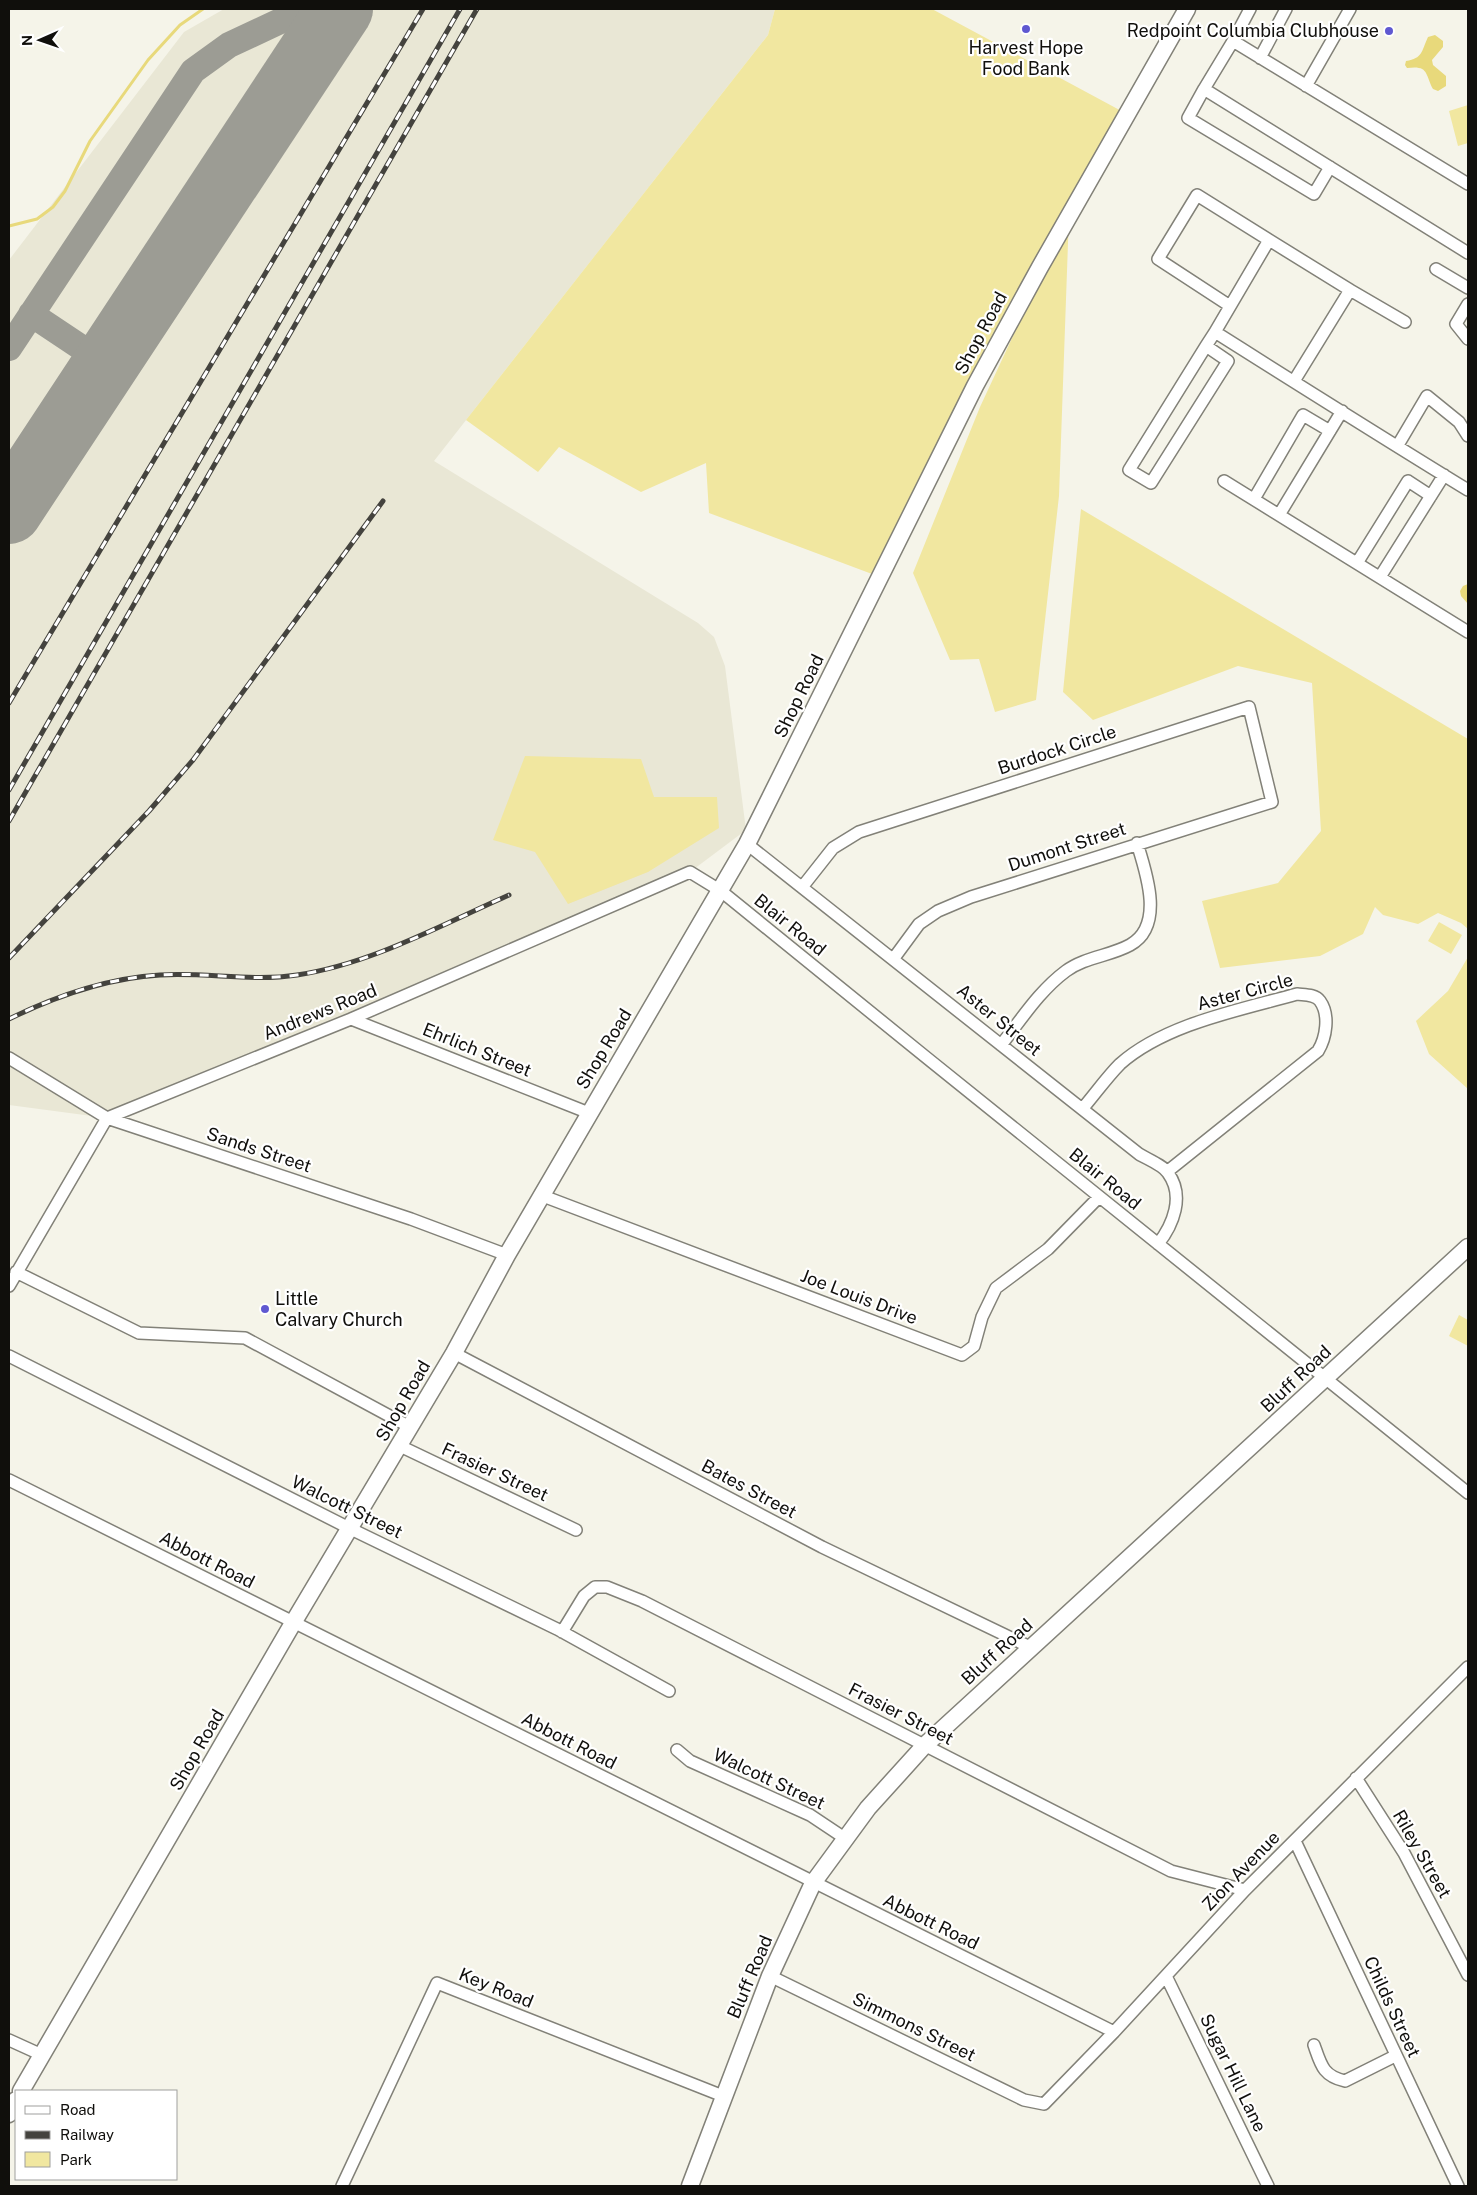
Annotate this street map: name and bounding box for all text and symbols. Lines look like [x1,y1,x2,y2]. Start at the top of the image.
north arrow [15,15,65,65]
place label: Redpoint Columbia Clubhouse [1127,20,1379,41]
marker: Harvest Hope Food Bank [1020,23,1032,35]
marker: Redpoint Columbia Clubhouse [1383,25,1395,37]
text: N [19,35,35,46]
place label: Harvest Hope Food Bank [968,37,1084,79]
street label: Shop Road [950,288,1011,378]
street label: Shop Road [769,651,828,741]
street label: Burdock Circle [995,720,1119,779]
street label: Dumont Street [1005,818,1128,875]
street label: Blair Road [750,889,830,960]
street label: Aster Circle [1195,969,1295,1014]
street label: Andrews Road [260,979,380,1044]
street label: Aster Street [953,979,1046,1060]
street label: Shop Road [571,1005,636,1093]
street label: Ehrlich Street [420,1018,535,1081]
street label: Sands Street [204,1123,314,1176]
street label: Blair Road [1065,1143,1145,1214]
street label: Joe Louis Drive [798,1265,921,1328]
place label: Little Calvary Church [275,1288,403,1330]
marker: Little Calvary Church [259,1303,271,1315]
street label: Bluff Road [1256,1341,1335,1416]
street label: Shop Road [371,1356,434,1445]
street label: Frasier Street [439,1438,552,1505]
street label: Bates Street [698,1455,800,1522]
street label: Walcott Street [288,1471,406,1542]
street label: Abbott Road [156,1527,258,1593]
street label: Bluff Road [957,1614,1037,1689]
street label: Frasier Street [845,1678,957,1749]
street label: Shop Road [165,1705,228,1794]
street label: Abbott Road [518,1708,620,1774]
street label: Walcott Street [710,1743,828,1814]
street label: Riley Street [1389,1806,1456,1902]
street label: Zion Avenue [1198,1827,1284,1915]
street label: Abbott Road [880,1889,983,1954]
street label: Bluff Road [723,1932,776,2022]
street label: Childs Street [1360,1953,1425,2061]
street label: Key Road [456,1963,536,2012]
street label: Simmons Street [849,1988,979,2065]
street label: Sugar Hill Lane [1196,2010,1271,2135]
legend [15,2090,178,2180]
text: Road [60,2101,96,2118]
text: Railway [60,2126,114,2143]
text: Park [60,2151,92,2168]

